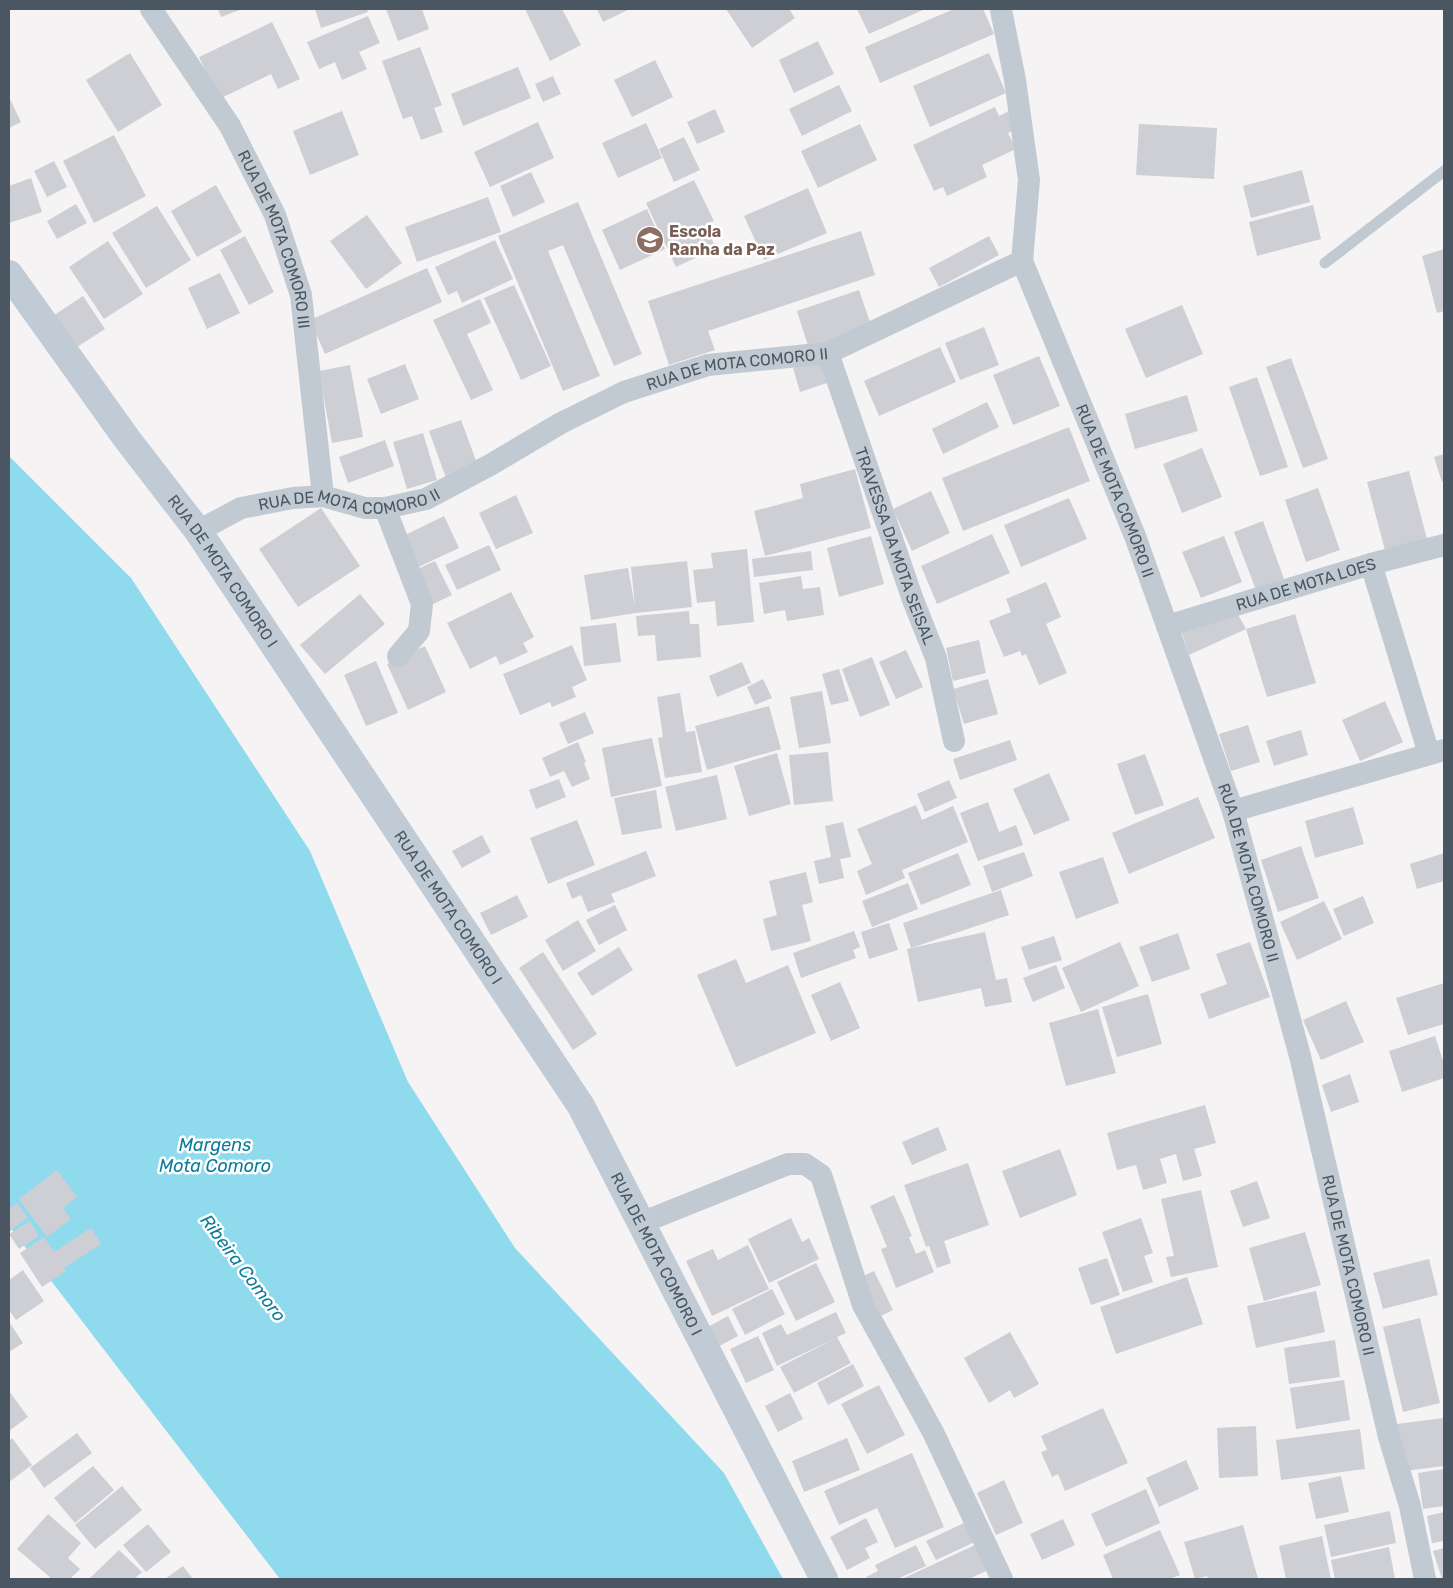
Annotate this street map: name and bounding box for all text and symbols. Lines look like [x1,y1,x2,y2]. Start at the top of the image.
street label: RUA DE MOTA COMORO III [234,147,314,330]
place label: Escola Ranha da Paz [669,222,775,259]
school or university icon: Escola Ranha da Paz [635,225,665,255]
street label: RUA DE MOTA COMORO II [644,344,829,394]
street label: RUA DE MOTA COMORO II [1072,401,1158,580]
street label: TRAVESSA DA MOTA SEISAL [851,445,939,647]
street label: RUA DE MOTA COMORO II [257,484,443,518]
street label: RUA DE MOTA COMORO I [164,491,282,651]
street label: RUA DE MOTA LOES [1234,554,1378,615]
street label: RUA DE MOTA COMORO II [1214,781,1283,964]
street label: RUA DE MOTA COMORO I [390,827,506,988]
water label: Margens Mota Comoro [159,1134,271,1177]
street label: RUA DE MOTA COMORO I [607,1169,706,1339]
street label: RUA DE MOTA COMORO II [1318,1173,1379,1357]
water label: Ribeira Comoro [195,1210,291,1326]

